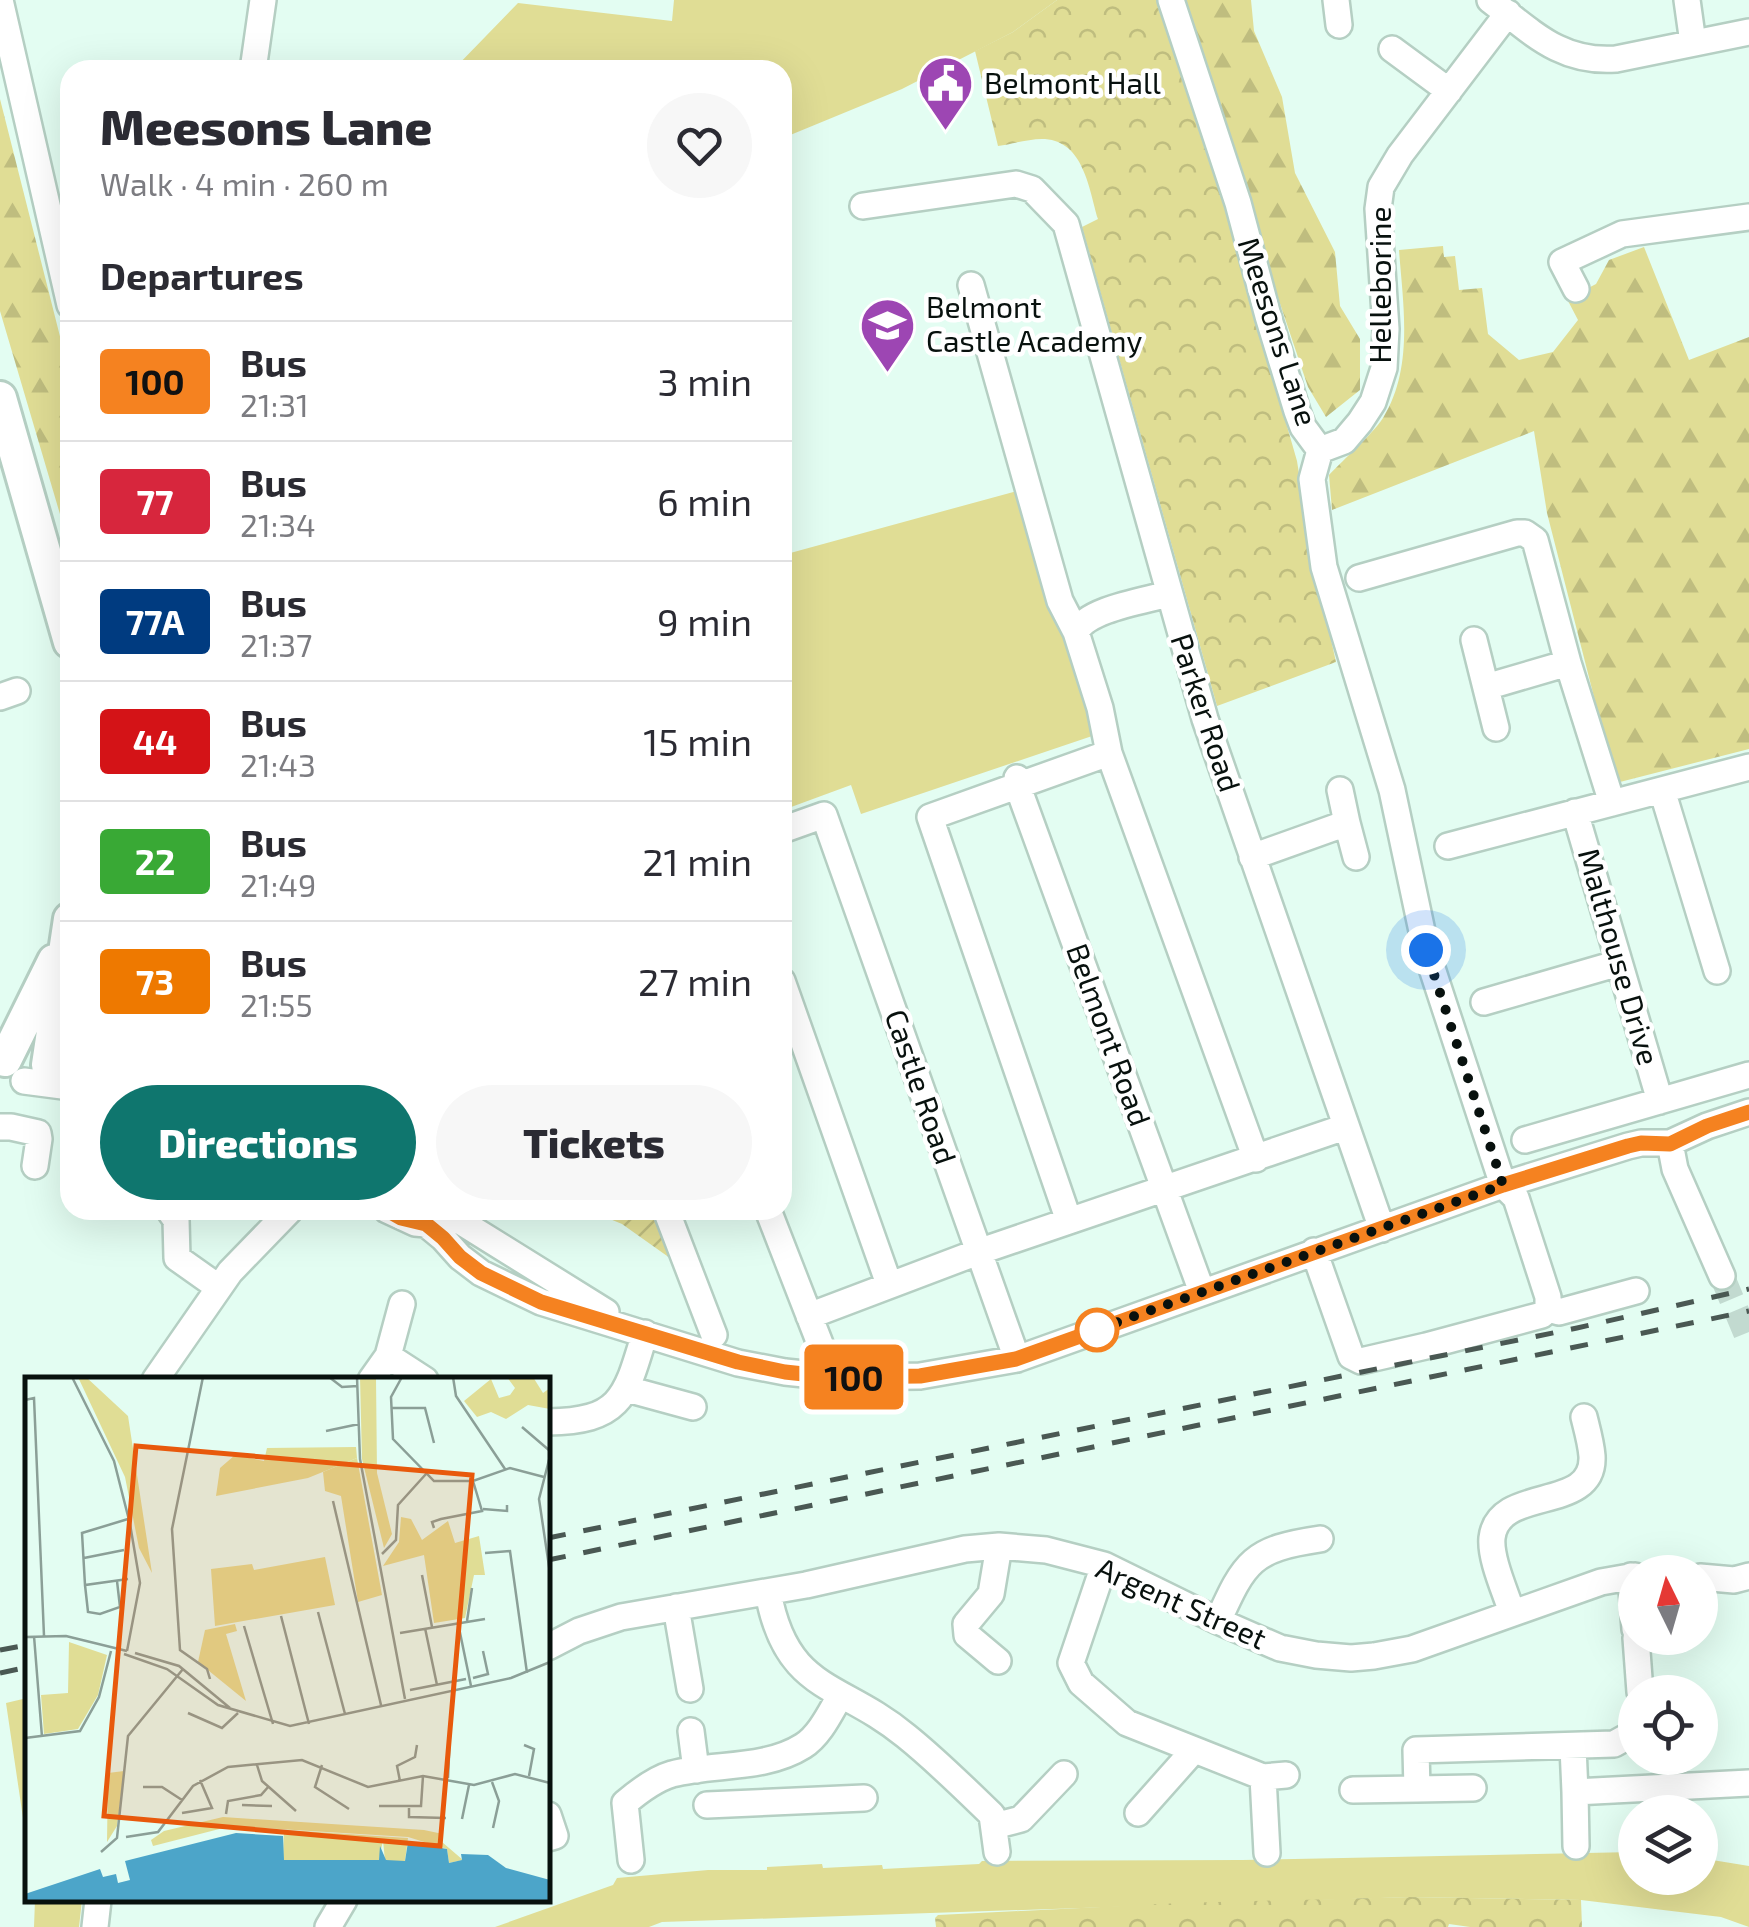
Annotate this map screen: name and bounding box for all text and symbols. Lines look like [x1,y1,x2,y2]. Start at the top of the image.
public building icon: Belmont Hall [915,54,975,133]
place label: Belmont Hall [984,64,1161,100]
button: heart [647,93,752,198]
text: Meesons Lane [100,97,432,155]
text: Walk · 4 min · 260 m [100,164,389,202]
street label: Helleborine [1361,206,1397,364]
street label: Meesons Lane [1232,233,1326,430]
text: Departures [100,252,304,298]
place label: Belmont Castle Academy [926,288,1143,358]
school or university icon: Belmont Castle Academy [857,295,917,374]
text: Bus [240,339,307,385]
text: 3 min [658,358,752,404]
text: 100 [125,360,185,402]
text: 21:31 [240,385,309,423]
text: Bus [240,459,307,505]
text: 6 min [657,478,752,524]
text: 77 [137,480,173,522]
text: 21:34 [240,505,316,543]
text: Bus [240,579,307,625]
text: 9 min [657,598,752,644]
text: 77A [126,600,184,642]
text: 21:37 [240,625,312,663]
street label: Parker Road [1164,629,1249,796]
text: Bus [240,699,307,745]
text: 15 min [643,718,752,764]
text: 44 [133,720,177,762]
text: 21:43 [240,745,316,783]
text: Bus [240,819,307,865]
text: 21 min [642,838,752,884]
text: 22 [135,840,175,882]
street label: Malthouse Drive [1572,844,1668,1069]
text: 21:49 [240,865,316,903]
your location [1401,925,1451,975]
street label: Belmont Road [1060,938,1160,1130]
text: Bus [240,939,307,985]
text: 27 min [638,958,752,1004]
text: 73 [136,960,174,1002]
text: 21:55 [240,985,313,1023]
street label: Castle Road [879,1004,965,1168]
button: Directions [100,1085,416,1200]
button: Tickets [436,1085,752,1200]
unlabelled marker [1076,1309,1118,1351]
line badge: 100 [796,1344,912,1410]
text: 100 [824,1356,884,1398]
inset map [25,1377,550,1902]
street label: Argent Street [1091,1549,1272,1656]
north arrow [1618,1555,1718,1655]
map controls [1618,1555,1718,1895]
button: locate [1618,1675,1718,1775]
button: layers [1618,1795,1718,1895]

